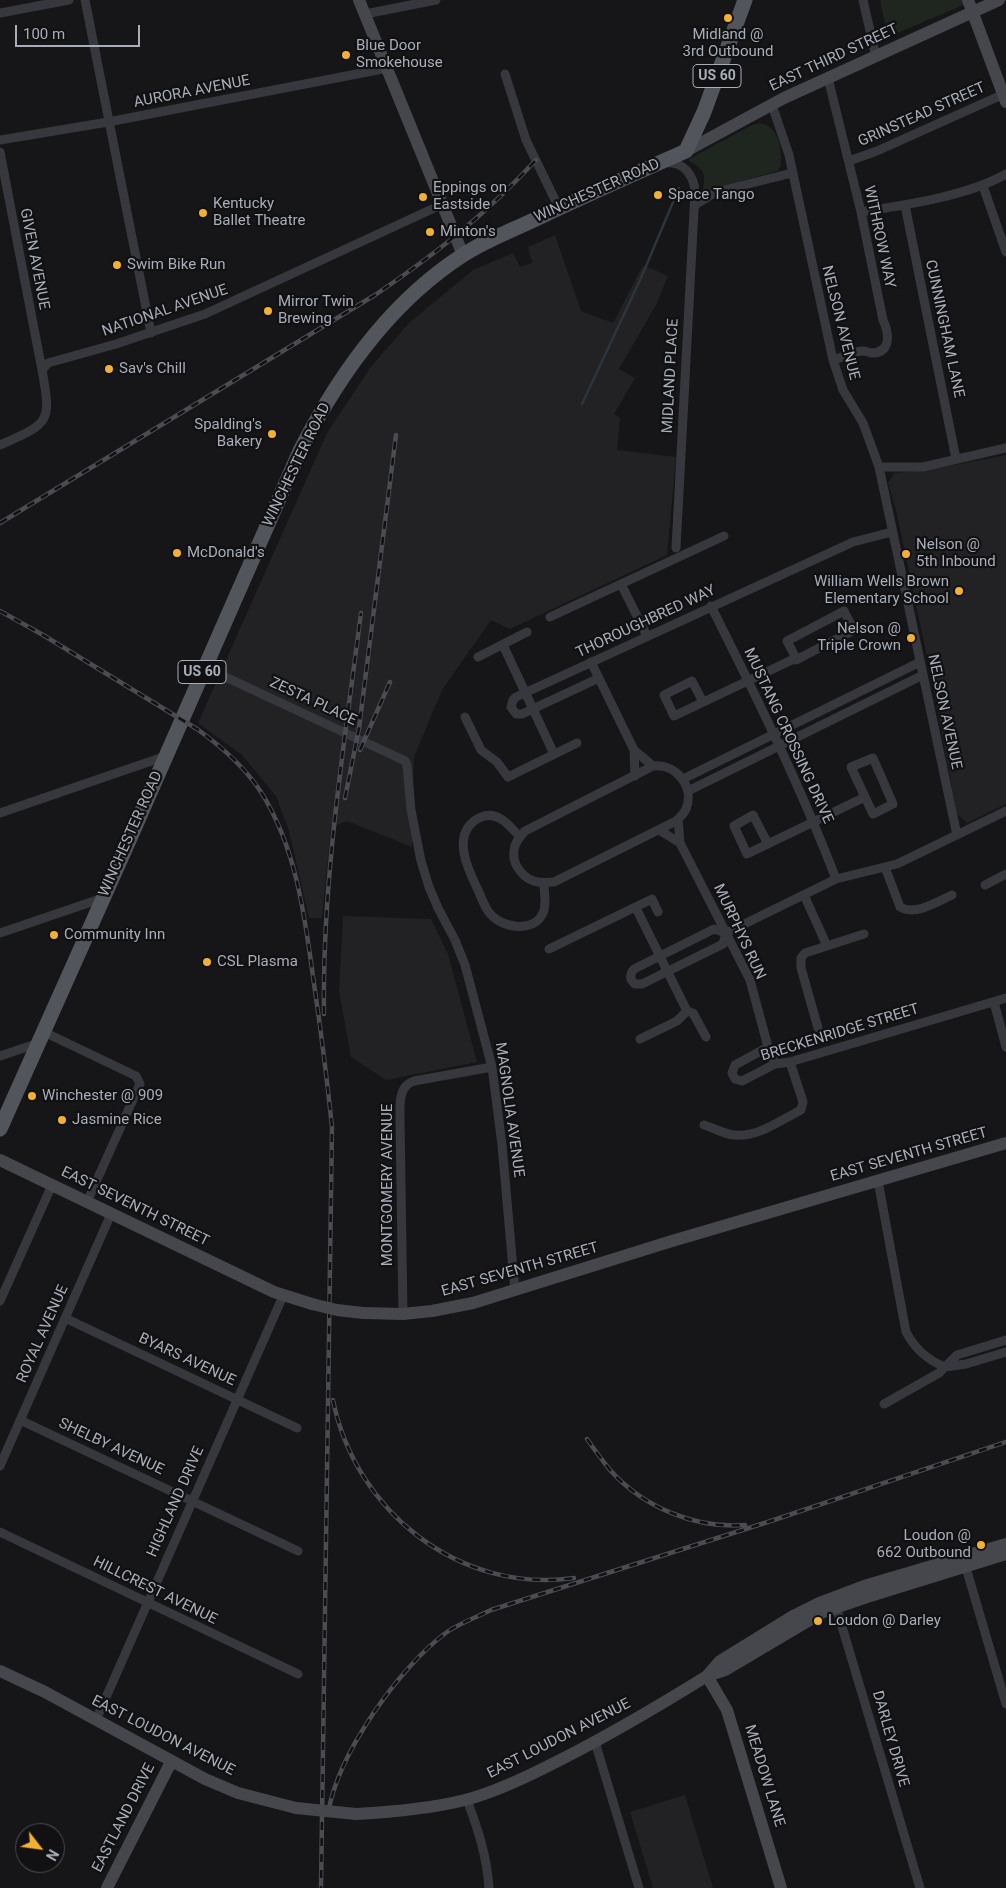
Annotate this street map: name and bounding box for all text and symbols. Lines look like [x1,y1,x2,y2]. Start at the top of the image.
marker: Midland @ 3rd Outbound [722,12,734,24]
scale bar [18,15,142,47]
street label: EAST THIRD STREET [767,20,901,96]
text: 100 m [23,25,65,43]
place label: Midland @ 3rd Outbound [682,26,774,61]
place label: Blue Door Smokehouse [356,37,443,72]
marker: Blue Door Smokehouse [340,49,352,61]
road number: US 60 [693,64,741,88]
street label: AURORA AVENUE [132,72,252,112]
street label: GRINSTEAD STREET [856,79,988,151]
street label: WINCHESTER ROAD [531,155,663,227]
place label: Eppings on Eastside [433,179,507,214]
street label: WITHROW WAY [859,184,899,290]
place label: Space Tango [668,186,755,204]
marker: Space Tango [652,189,664,201]
marker: Eppings on Eastside [417,191,429,203]
place label: Kentucky Ballet Theatre [213,195,306,230]
street label: GIVEN AVENUE [15,207,53,311]
marker: Kentucky Ballet Theatre [197,207,209,219]
place label: Minton's [440,223,496,241]
marker: Minton's [424,226,436,238]
place label: Swim Bike Run [127,256,226,274]
street label: CUNNINGHAM LANE [921,258,967,400]
marker: Swim Bike Run [111,259,123,271]
street label: NELSON AVENUE [817,264,863,382]
street label: NATIONAL AVENUE [100,281,230,341]
place label: Mirror Twin Brewing [278,293,354,328]
marker: Mirror Twin Brewing [262,305,274,317]
street label: MIDLAND PLACE [659,318,683,434]
place label: Sav's Chill [119,360,186,378]
marker: Sav's Chill [103,363,115,375]
street label: WINCHESTER ROAD [259,400,335,530]
place label: Spalding's Bakery [194,416,262,451]
marker: Spalding's Bakery [266,428,278,440]
place label: Nelson @ 5th Inbound [916,536,996,571]
place label: McDonald's [187,544,265,562]
marker: McDonald's [171,547,183,559]
marker: Nelson @ 5th Inbound [900,548,912,560]
place label: William Wells Brown Elementary School [814,573,949,608]
street label: THOROUGHBRED WAY [573,582,719,662]
marker: William Wells Brown Elementary School [953,585,965,597]
place label: Nelson @ Triple Crown [817,620,901,655]
marker: Nelson @ Triple Crown [905,632,917,644]
street label: MUSTANG CROSSING DRIVE [739,645,837,827]
street label: NELSON AVENUE [923,653,965,771]
road number: US 60 [178,660,226,684]
street label: ZESTA PLACE [267,674,359,730]
street label: WINCHESTER ROAD [95,768,167,900]
street label: MURPHYS RUN [709,881,769,983]
place label: Community Inn [64,926,165,944]
marker: Community Inn [48,929,60,941]
place label: CSL Plasma [217,953,298,971]
marker: CSL Plasma [201,956,213,968]
street label: BRECKENRIDGE STREET [759,1000,921,1066]
street label: MAGNOLIA AVENUE [491,1041,527,1179]
place label: Winchester @ 909 [42,1087,163,1105]
marker: Winchester @ 909 [26,1090,38,1102]
street label: MONTGOMERY AVENUE [379,1104,397,1266]
place label: Jasmine Rice [72,1111,162,1129]
marker: Jasmine Rice [56,1114,68,1126]
street label: EAST SEVENTH STREET [828,1124,990,1186]
street label: EAST SEVENTH STREET [58,1163,212,1251]
street label: EAST SEVENTH STREET [439,1239,601,1301]
street label: ROYAL AVENUE [13,1282,73,1386]
street label: BYARS AVENUE [136,1330,238,1390]
street label: SHELBY AVENUE [56,1415,166,1479]
street label: HIGHLAND DRIVE [144,1444,208,1560]
place label: Loudon @ 662 Outbound [877,1527,971,1562]
marker: Loudon @ 662 Outbound [975,1539,987,1551]
street label: HILLCREST AVENUE [90,1553,220,1629]
place label: Loudon @ Darley [828,1612,941,1630]
marker: Loudon @ Darley [812,1615,824,1627]
street label: DARLEY DRIVE [868,1689,912,1789]
street label: EAST LOUDON AVENUE [88,1692,238,1780]
street label: EAST LOUDON AVENUE [484,1695,634,1783]
street label: MEADOW LANE [740,1723,788,1829]
street label: EASTLAND DRIVE [89,1761,159,1875]
north arrow [15,1823,65,1873]
text: N [43,1847,62,1863]

